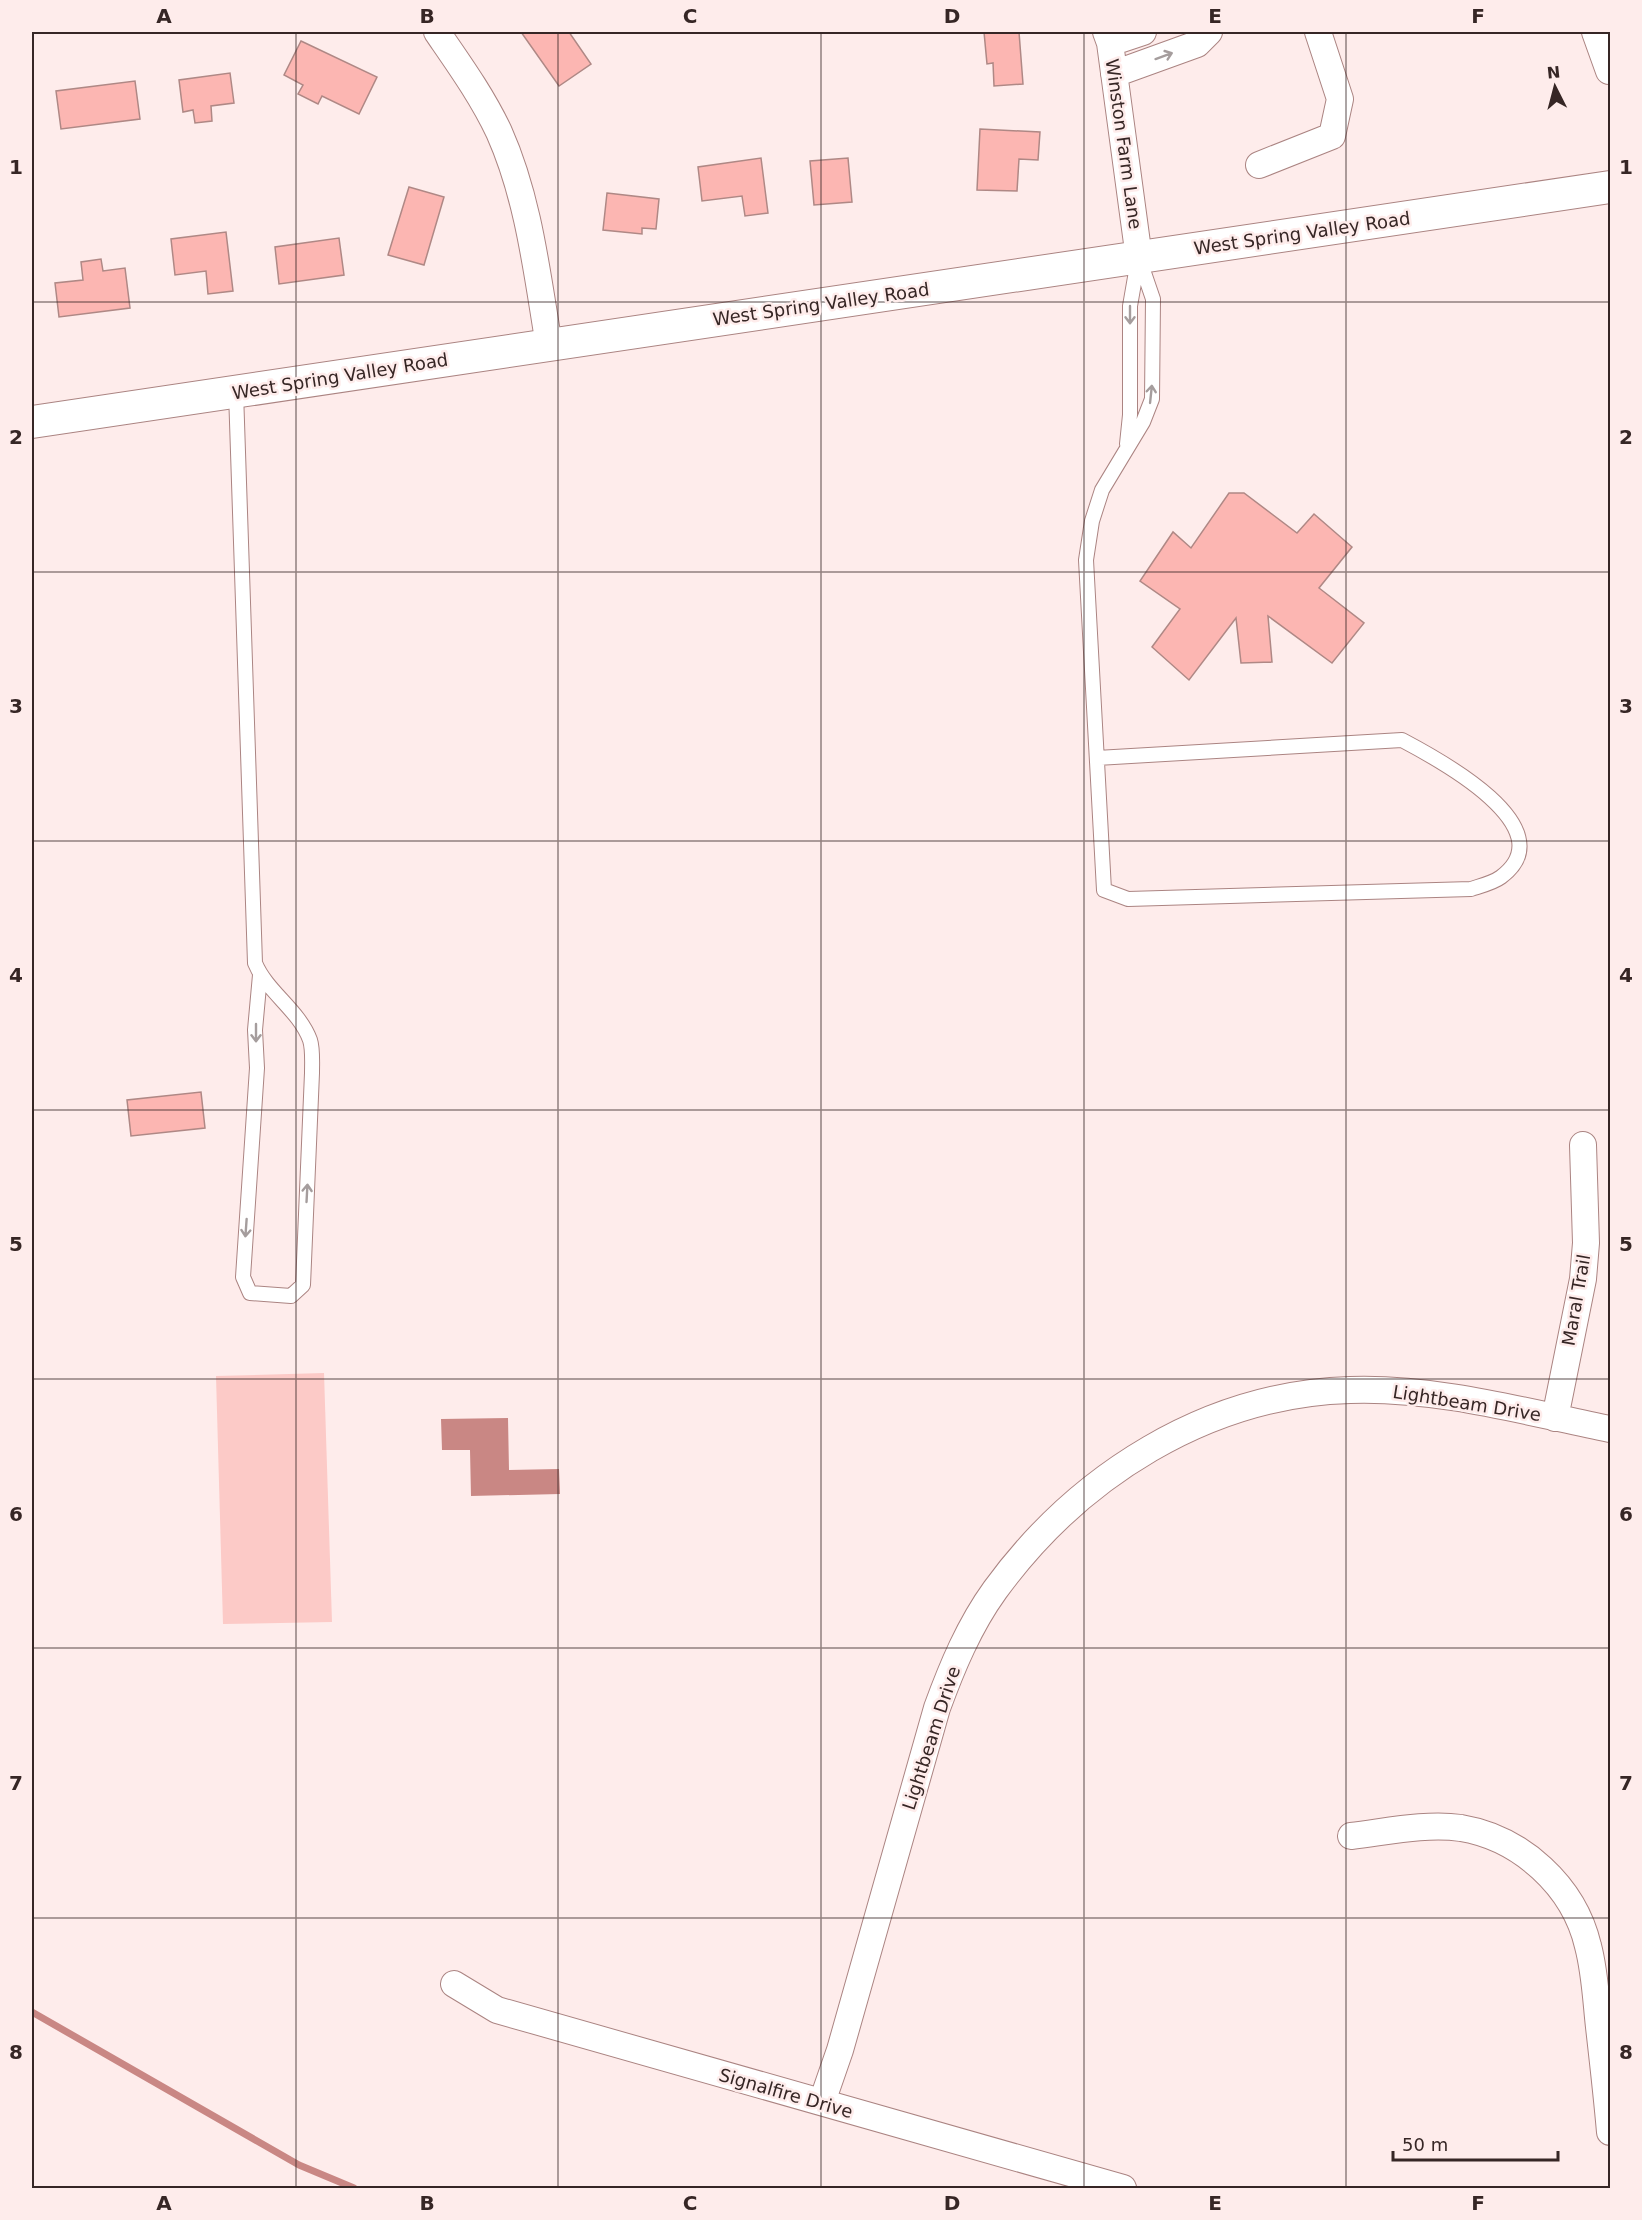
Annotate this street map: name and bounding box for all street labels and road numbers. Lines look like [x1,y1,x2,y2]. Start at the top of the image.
street label: Winston Farm Lane [1102,57,1146,231]
street label: West Spring Valley Road [1192,207,1412,259]
street label: West Spring Valley Road [711,278,931,330]
street label: West Spring Valley Road [231,349,449,403]
street label: Maral Trail [1558,1253,1594,1347]
street label: Lightbeam Drive [1391,1381,1543,1425]
street label: Lightbeam Drive [898,1664,964,1812]
street label: Signalfire Drive [717,2064,855,2122]

